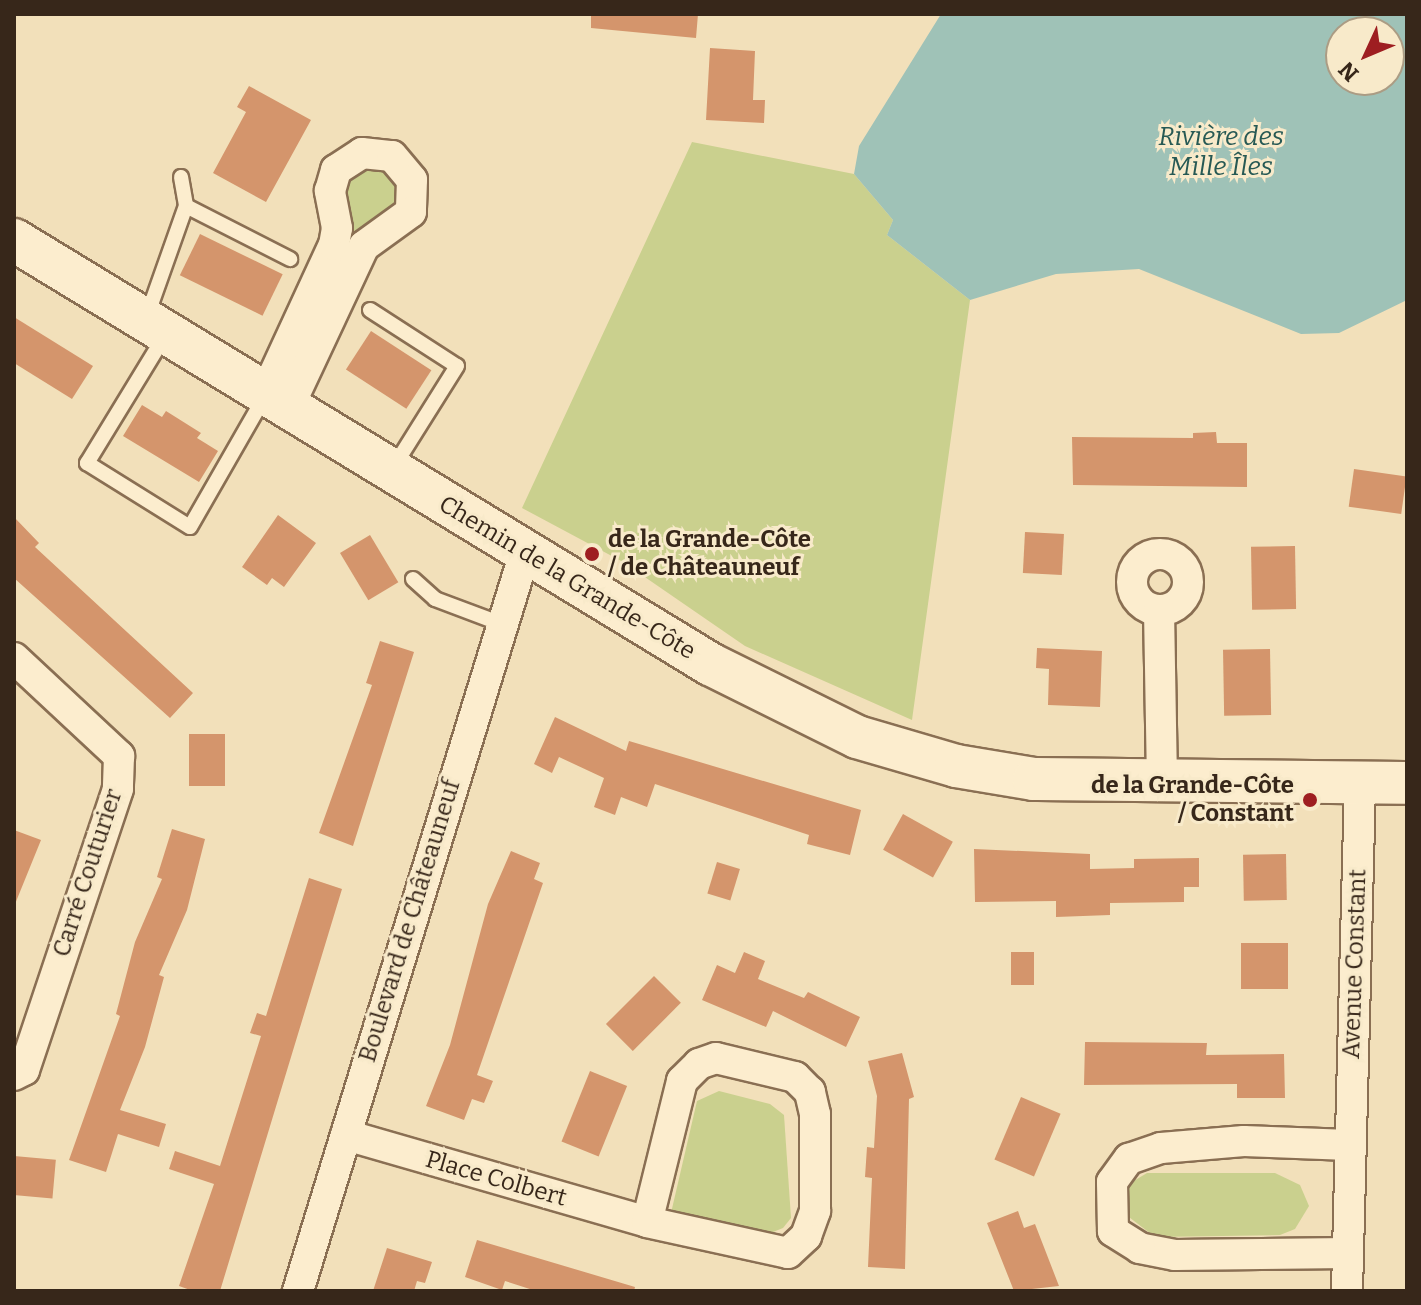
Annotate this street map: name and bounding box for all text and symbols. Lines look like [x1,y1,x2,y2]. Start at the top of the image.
north arrow [1325,16,1405,96]
text: N [1333,56,1364,87]
water label: Rivière des Mille Îles [1158,121,1284,182]
street label: Chemin de la Grande-Côte [434,490,700,666]
place label: de la Grande-Côte / de Châteauneuf [608,526,811,582]
marker: de la Grande-Côte / de Châteauneuf [583,545,601,563]
place label: de la Grande-Côte / Constant [1091,772,1294,828]
street label: Boulevard de Châteauneuf [353,776,467,1066]
street label: Carré Couturier [47,786,129,960]
marker: de la Grande-Côte / Constant [1301,791,1319,809]
street label: Avenue Constant [1337,869,1373,1059]
street label: Place Colbert [422,1145,570,1213]

